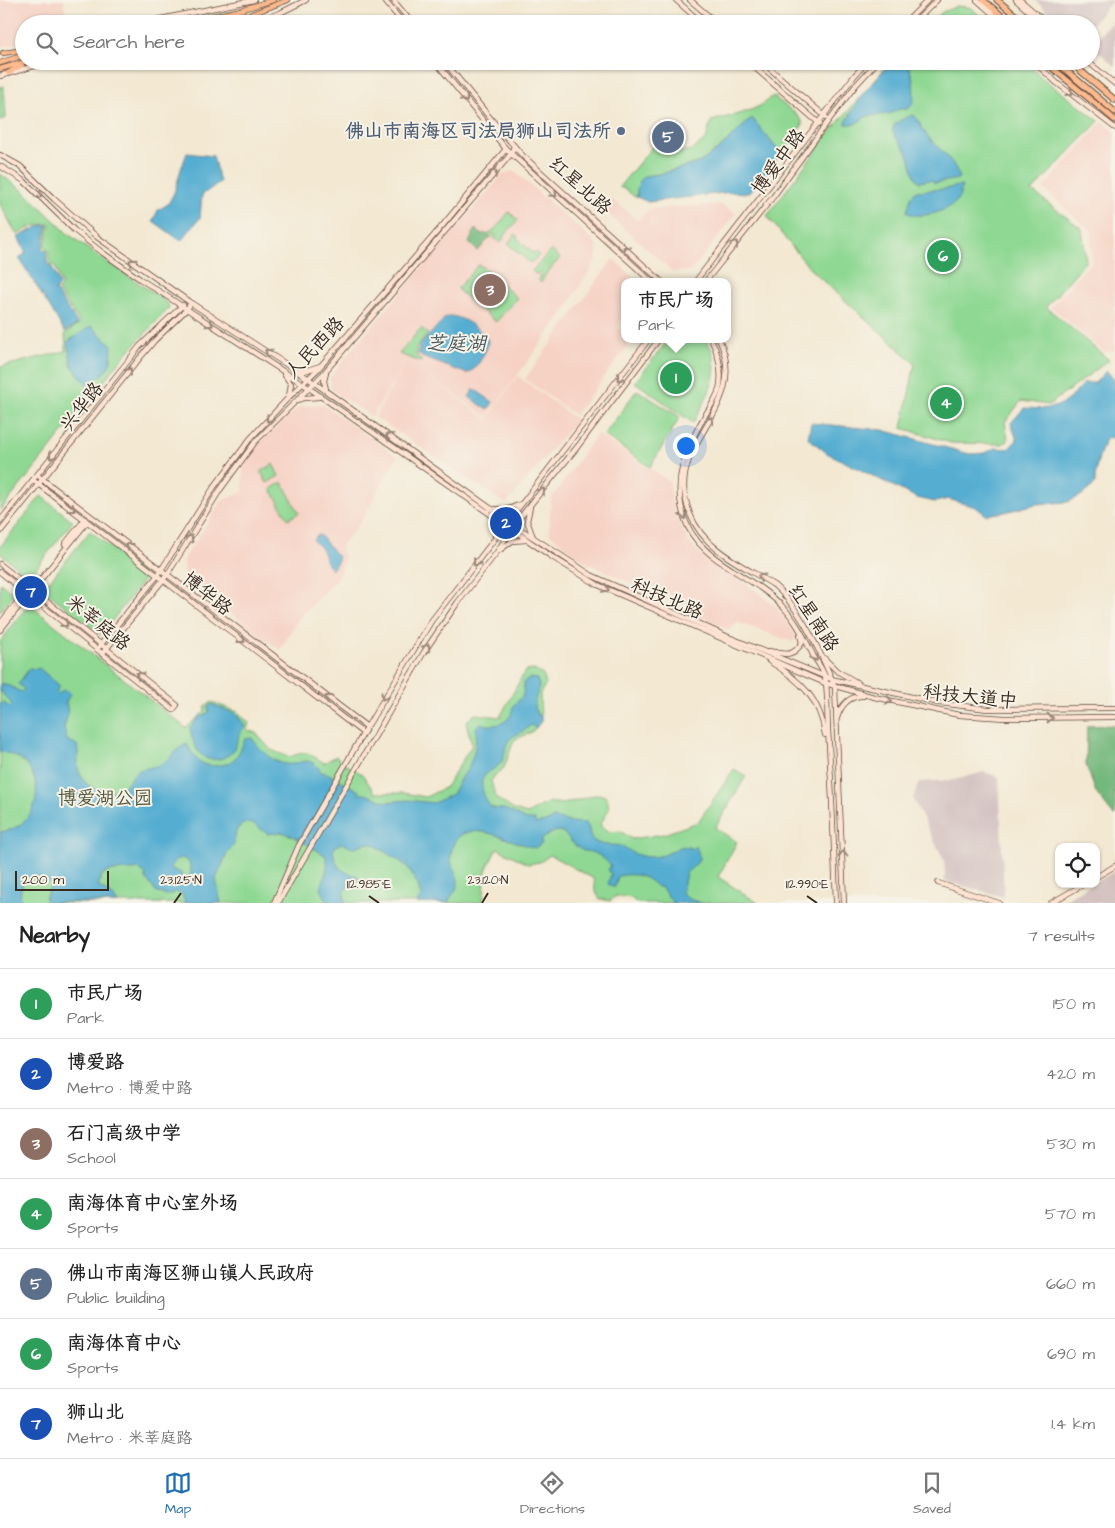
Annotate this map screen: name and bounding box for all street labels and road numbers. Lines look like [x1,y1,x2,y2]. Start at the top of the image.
street label: 博爱中路 [746,123,812,201]
street label: 红星北路 [543,151,617,221]
street label: 人民西路 [279,311,351,385]
street label: 兴华路 [54,376,110,438]
street label: 博华路 [176,566,238,622]
street label: 科技北路 [627,572,707,626]
street label: 红星南路 [781,579,845,657]
street label: 米莘庭路 [60,589,136,657]
street label: 科技大道中 [921,679,1019,715]

